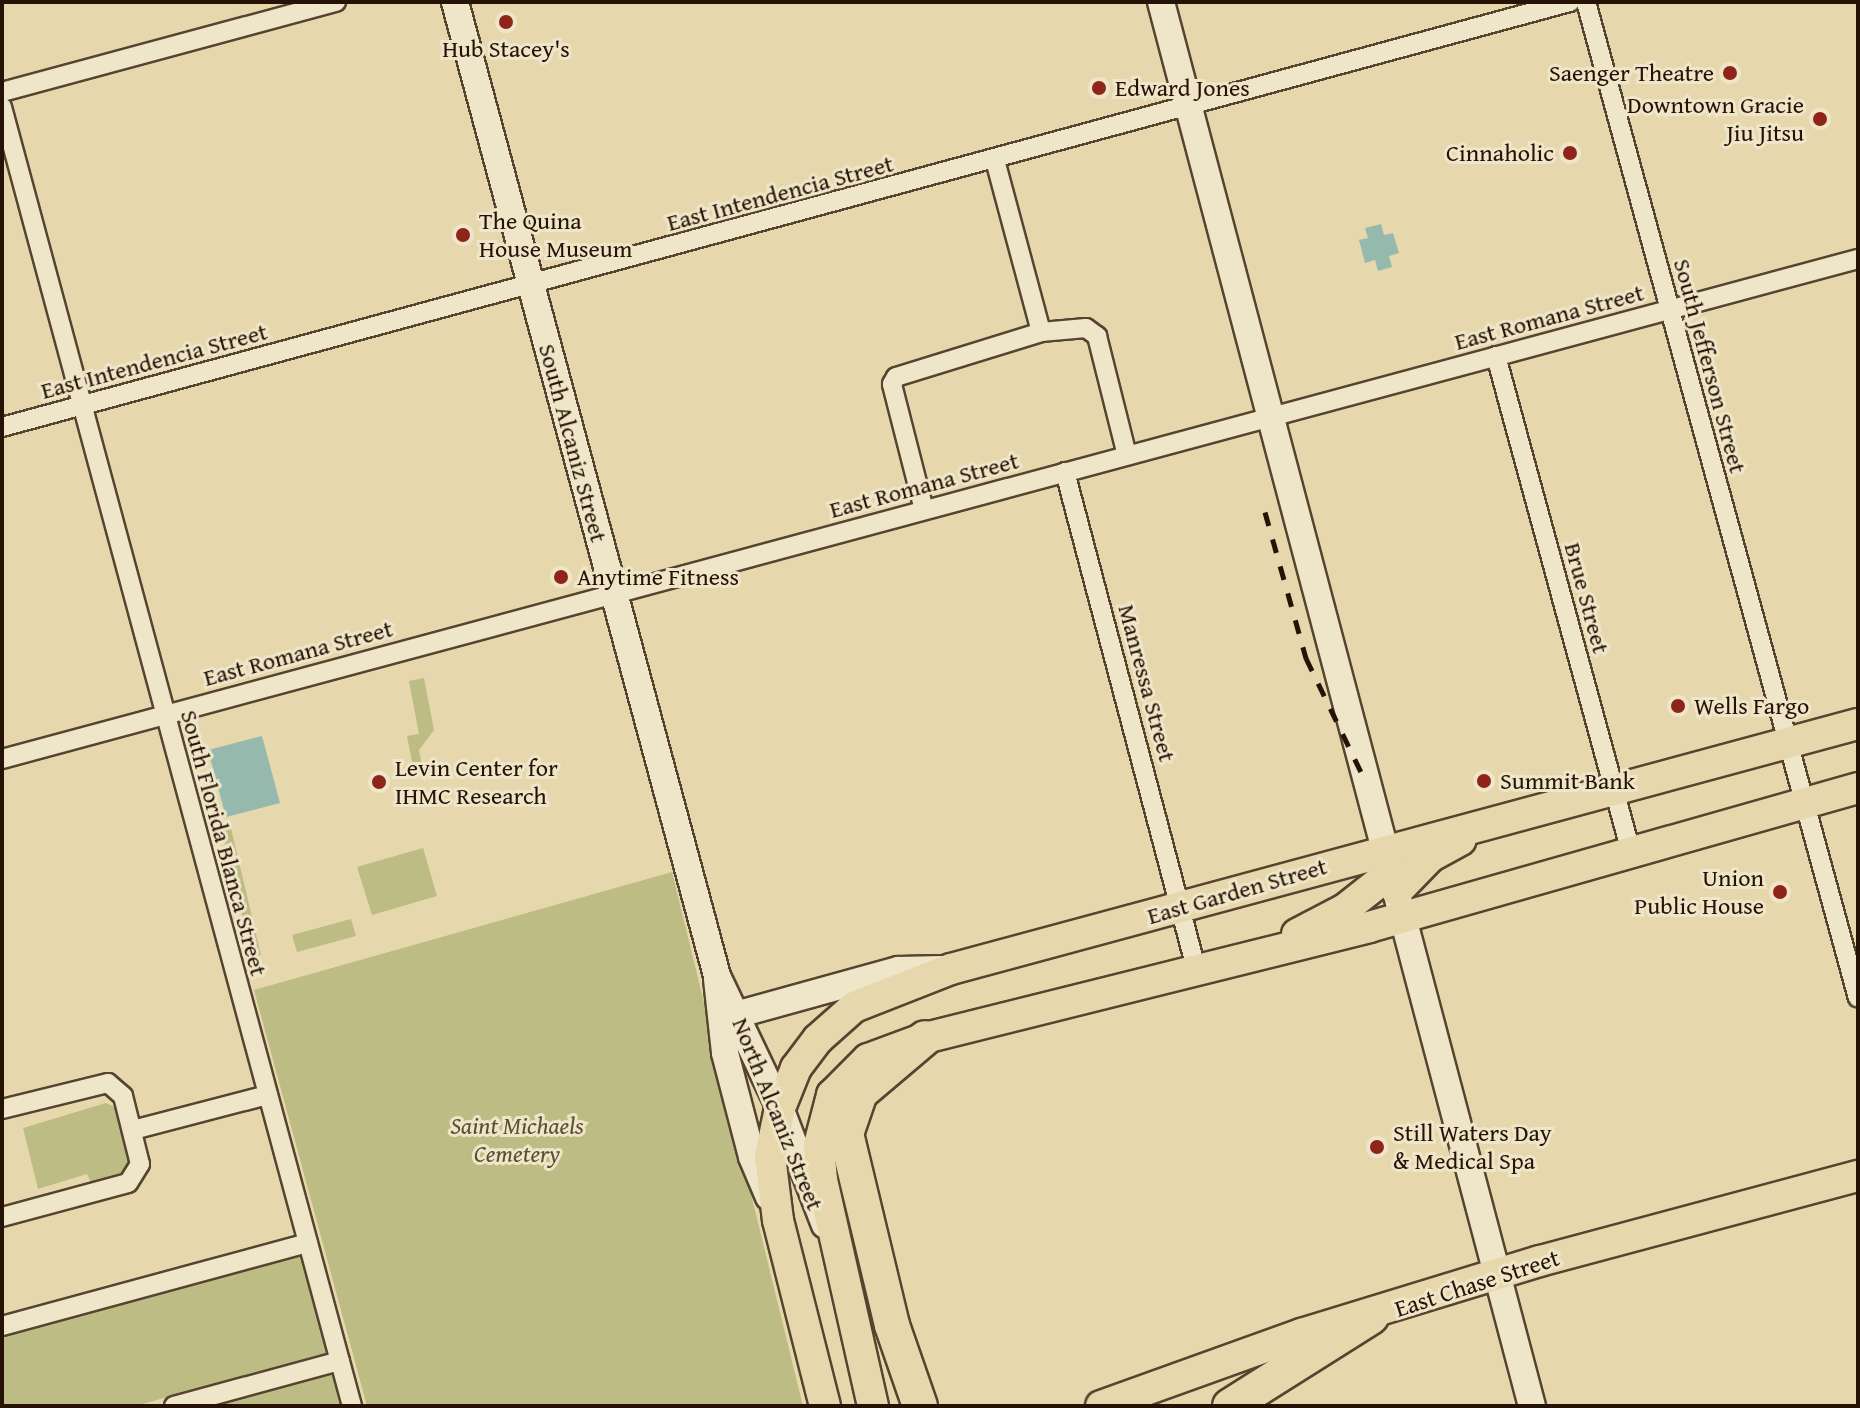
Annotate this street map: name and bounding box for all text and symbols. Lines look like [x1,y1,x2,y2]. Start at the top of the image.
marker: Hub Stacey's [497,13,515,31]
place label: Hub Stacey's [442,35,570,63]
place label: Saenger Theatre [1549,59,1714,87]
marker: Saenger Theatre [1721,64,1739,82]
place label: Edward Jones [1115,74,1250,102]
marker: Edward Jones [1090,79,1108,97]
place label: Downtown Gracie Jiu Jitsu [1627,91,1804,147]
marker: Downtown Gracie Jiu Jitsu [1811,110,1829,128]
place label: Cinnaholic [1446,139,1554,167]
marker: Cinnaholic [1561,144,1579,162]
street label: East Intendencia Street [664,149,896,237]
place label: The Quina House Museum [479,207,632,263]
marker: The Quina House Museum [454,226,472,244]
street label: South Jefferson Street [1668,256,1752,476]
street label: East Romana Street [1451,278,1647,356]
street label: East Intendencia Street [38,317,270,405]
street label: South Alcaniz Street [533,341,613,545]
street label: East Romana Street [826,446,1022,524]
street label: Brue Street [1558,539,1616,657]
place label: Anytime Fitness [577,563,739,591]
marker: Anytime Fitness [552,568,570,586]
street label: Manressa Street [1112,601,1182,765]
street label: East Romana Street [200,614,396,692]
place label: Wells Fargo [1694,692,1809,720]
marker: Wells Fargo [1669,697,1687,715]
street label: South Florida Blanca Street [175,707,273,979]
place label: Levin Center for IHMC Research [395,754,558,810]
place label: Summit Bank [1500,767,1635,795]
marker: Summit Bank [1475,772,1493,790]
marker: Levin Center for IHMC Research [370,773,388,791]
street label: East Garden Street [1144,852,1330,930]
place label: Union Public House [1634,864,1764,920]
marker: Union Public House [1771,883,1789,901]
street label: North Alcaniz Street [726,1014,830,1214]
park label: Saint Michaels Cemetery [450,1112,584,1168]
place label: Still Waters Day & Medical Spa [1393,1119,1552,1175]
marker: Still Waters Day & Medical Spa [1368,1138,1386,1156]
street label: East Chase Street [1391,1243,1563,1323]

